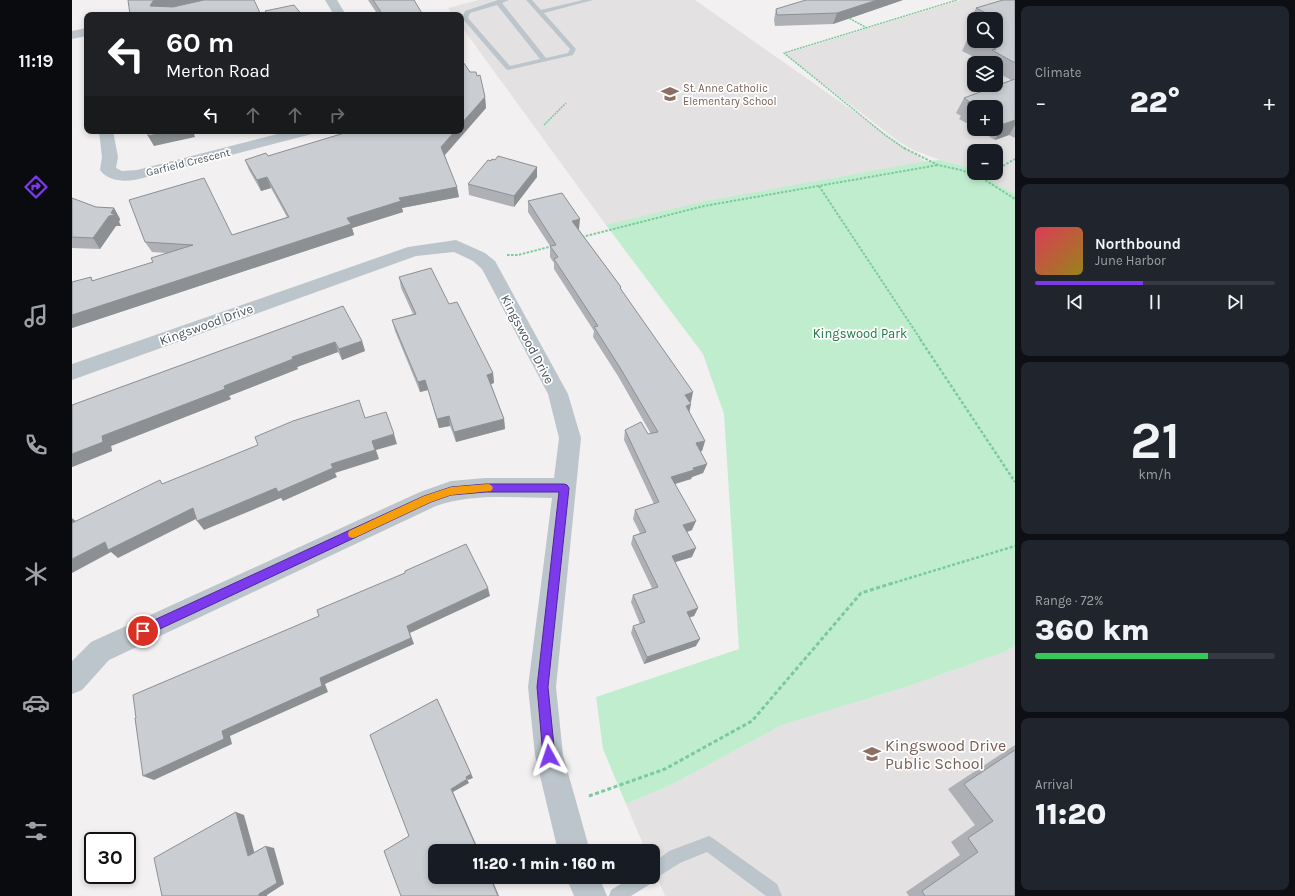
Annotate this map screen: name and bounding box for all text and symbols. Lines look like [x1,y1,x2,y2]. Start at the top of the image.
map controls [967,12,1003,180]
button: search [967,12,1003,48]
text: 60 m [166,26,234,59]
icon: left [100,28,152,80]
text: 11:19 [18,50,54,72]
button: layers [967,56,1003,92]
text: Merton Road [166,60,270,82]
text: Climate [1035,65,1081,80]
place label: St. Anne Catholic Elementary School [683,82,776,108]
school or university icon: St. Anne Catholic Elementary School [660,84,680,104]
text: 22° [1129,84,1181,120]
text: − [1035,90,1047,116]
text: + [1263,90,1275,116]
button: + [967,100,1003,136]
icon: left [200,104,222,126]
icon: ahead [242,104,264,126]
icon: ahead [284,104,306,126]
icon: right [326,104,348,126]
button: − [967,144,1003,180]
street label: Garfield Crescent [145,146,232,179]
icon: directions [22,173,50,201]
text: Northbound [1095,235,1181,253]
text: June Harbor [1095,253,1166,268]
icon: previous [1064,291,1086,313]
icon: pause [1144,291,1166,313]
icon: next [1224,291,1246,313]
street label: Kingswood Drive [498,292,557,387]
street label: Kingswood Drive [157,300,255,348]
icon: music [22,302,50,330]
park label: Kingswood Park [813,326,907,341]
text: 21 [1130,410,1180,471]
icon: phone [22,431,50,459]
text: km/h [1139,467,1171,482]
icon: climate [22,560,50,588]
text: Range · 72% [1035,593,1104,608]
text: 360 km [1035,612,1150,648]
pin [126,614,160,648]
icon: arrive [132,620,154,642]
icon: car [22,689,50,717]
position arrow [528,735,570,777]
place label: Kingswood Drive Public School [885,736,1006,773]
school or university icon: Kingswood Drive Public School [862,744,882,764]
text: Arrival [1035,777,1073,792]
text: 11:20 [1035,796,1107,832]
icon: filters [22,817,50,845]
speed limit sign: 30 [84,832,136,884]
text: 11:20 · 1 min · 160 m [473,855,615,873]

